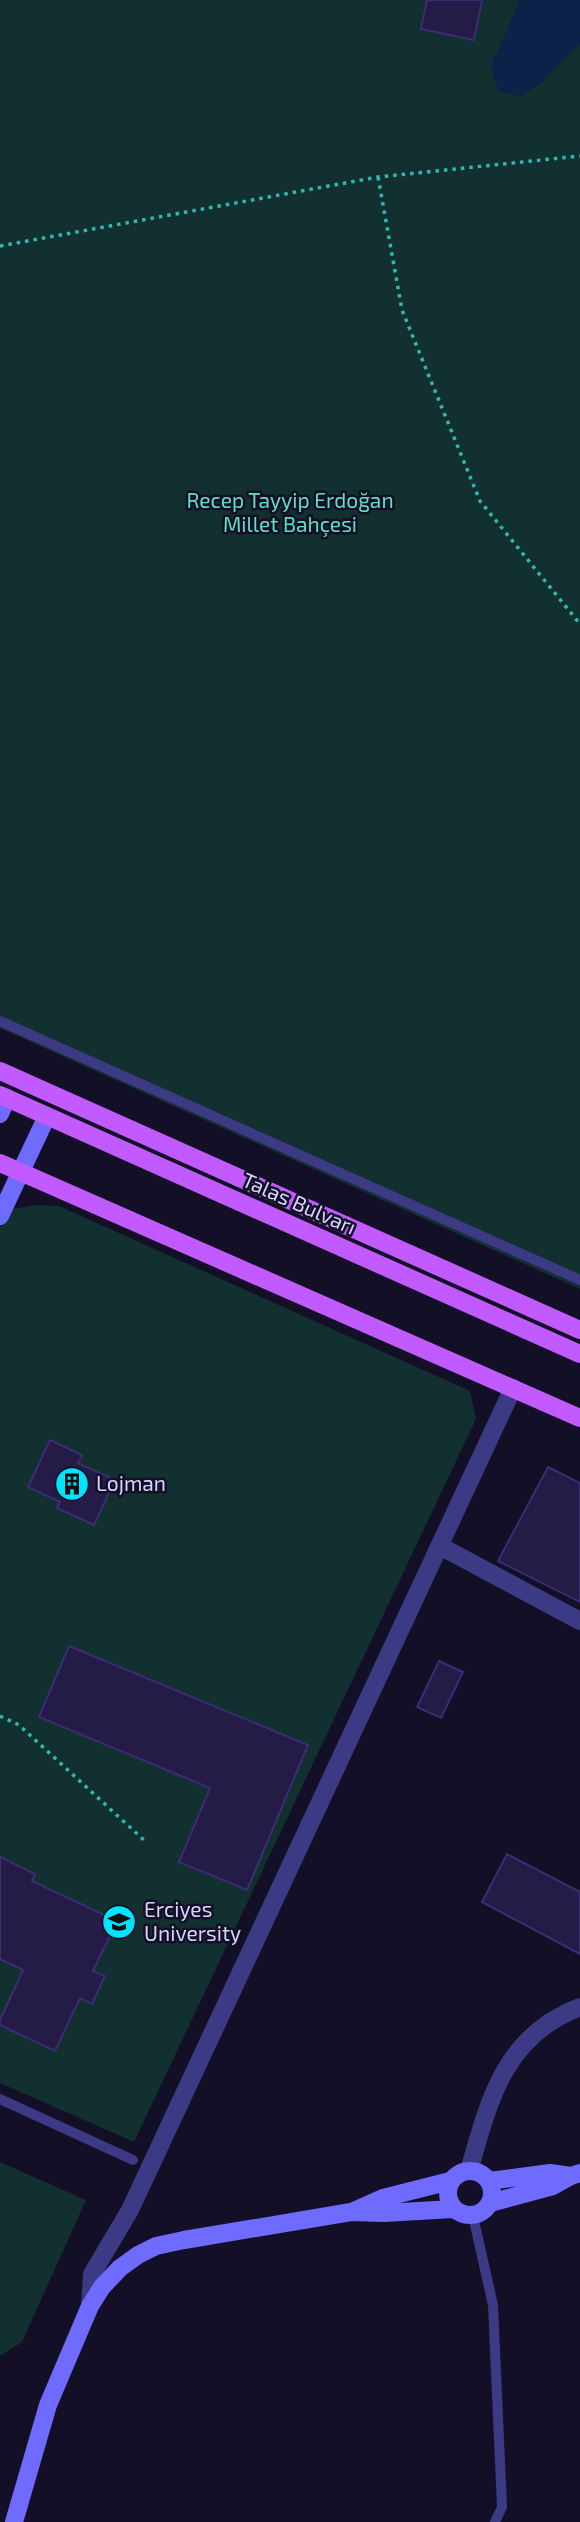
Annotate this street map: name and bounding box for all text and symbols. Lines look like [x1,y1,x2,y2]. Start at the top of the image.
park label: Recep Tayyip Erdoğan Millet Bahçesi [186,487,394,538]
street label: Talas Bulvarı [239,1166,360,1239]
building icon: Lojman [53,1465,91,1503]
place label: Lojman [96,1470,166,1496]
place label: Erciyes University [144,1896,241,1945]
school or university icon: Erciyes University [100,1903,138,1941]

